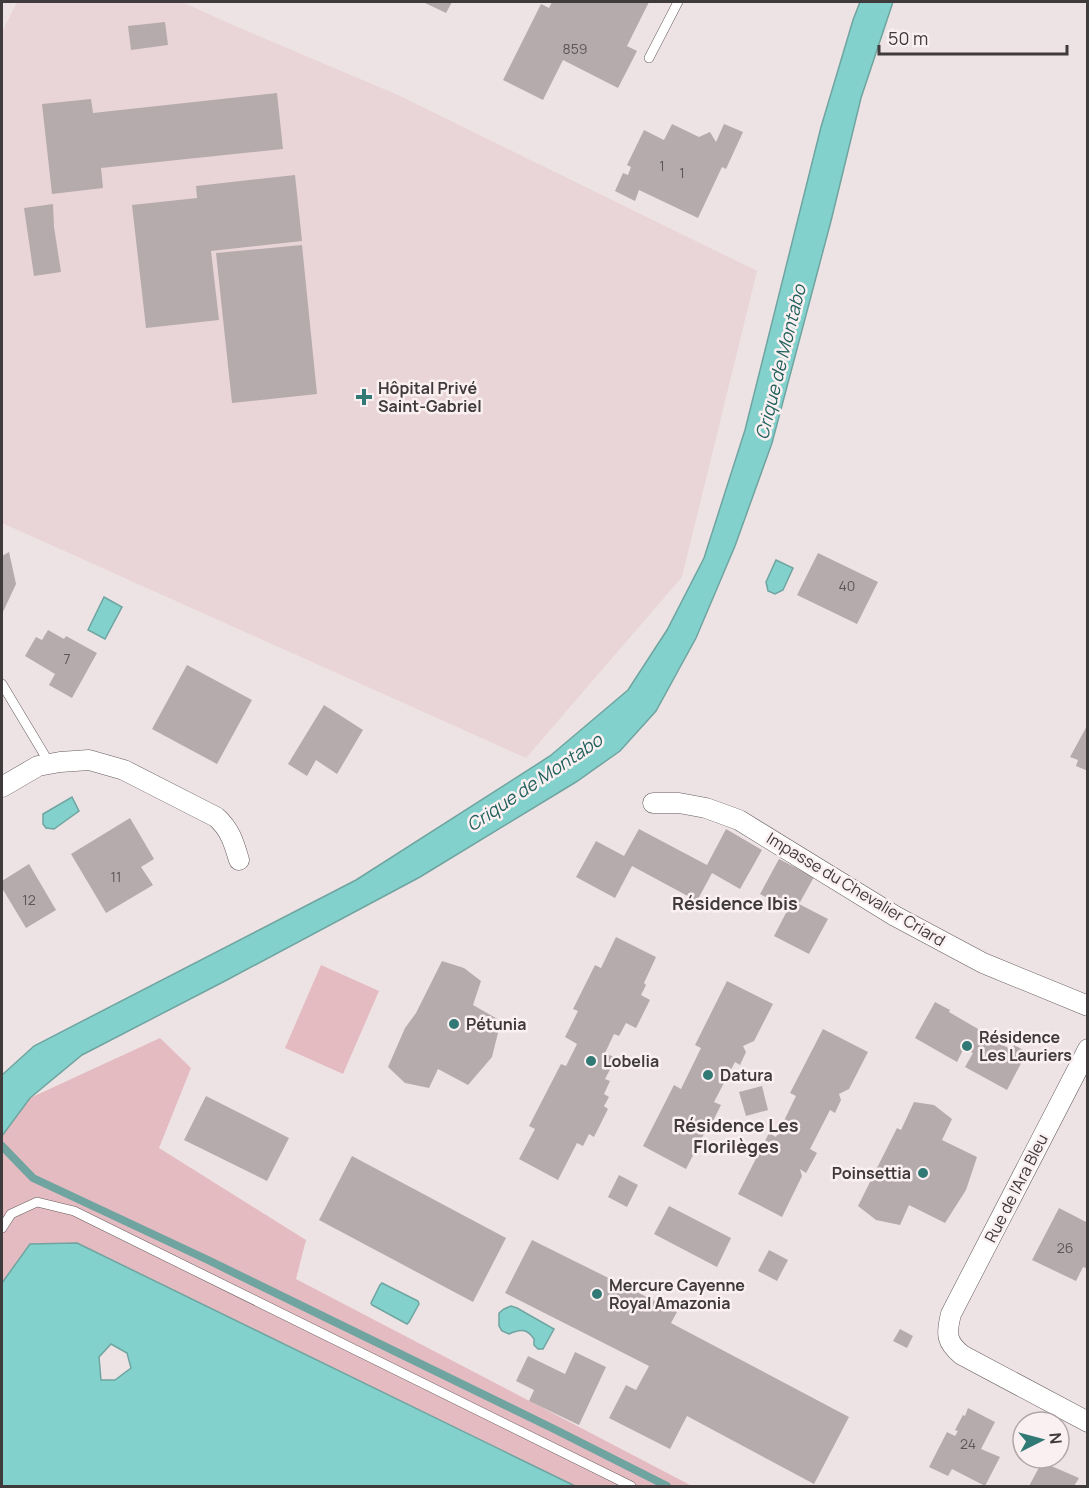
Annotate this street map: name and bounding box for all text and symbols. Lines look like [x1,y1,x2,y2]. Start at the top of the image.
scale bar [879,18,1066,56]
text: 50 m [888,26,928,50]
house number: 859 [563,39,587,58]
house number: 1 [659,156,665,175]
house number: 1 [679,163,685,182]
water label: Crique de Montabo [749,281,811,442]
place label: Hôpital Privé Saint-Gabriel [378,377,482,417]
marker: Hôpital Privé Saint-Gabriel [355,388,373,406]
house number: 40 [839,576,855,595]
house number: 7 [63,649,71,668]
water label: Crique de Montabo [461,727,608,836]
street label: Impasse du Chevalier Criard [763,827,949,951]
house number: 11 [111,867,121,886]
house number: 12 [22,890,36,909]
district label: Résidence Ibis [672,891,798,915]
place label: Pétunia [466,1013,527,1035]
marker: Pétunia [447,1017,461,1031]
place label: Résidence Les Lauriers [979,1026,1072,1066]
marker: Résidence Les Lauriers [960,1039,974,1053]
place label: Lobelia [603,1050,659,1072]
marker: Lobelia [584,1054,598,1068]
place label: Datura [720,1064,773,1086]
marker: Datura [701,1068,715,1082]
district label: Résidence Les Florilèges [673,1113,799,1158]
street label: Rue de l'Ara Bleu [979,1130,1053,1246]
place label: Poinsettia [832,1162,911,1184]
marker: Poinsettia [916,1166,930,1180]
house number: 26 [1057,1238,1073,1257]
place label: Mercure Cayenne Royal Amazonia [609,1274,745,1314]
marker: Mercure Cayenne Royal Amazonia [590,1287,604,1301]
north arrow [1011,1410,1071,1470]
text: N [1044,1432,1067,1445]
house number: 24 [960,1434,976,1453]

